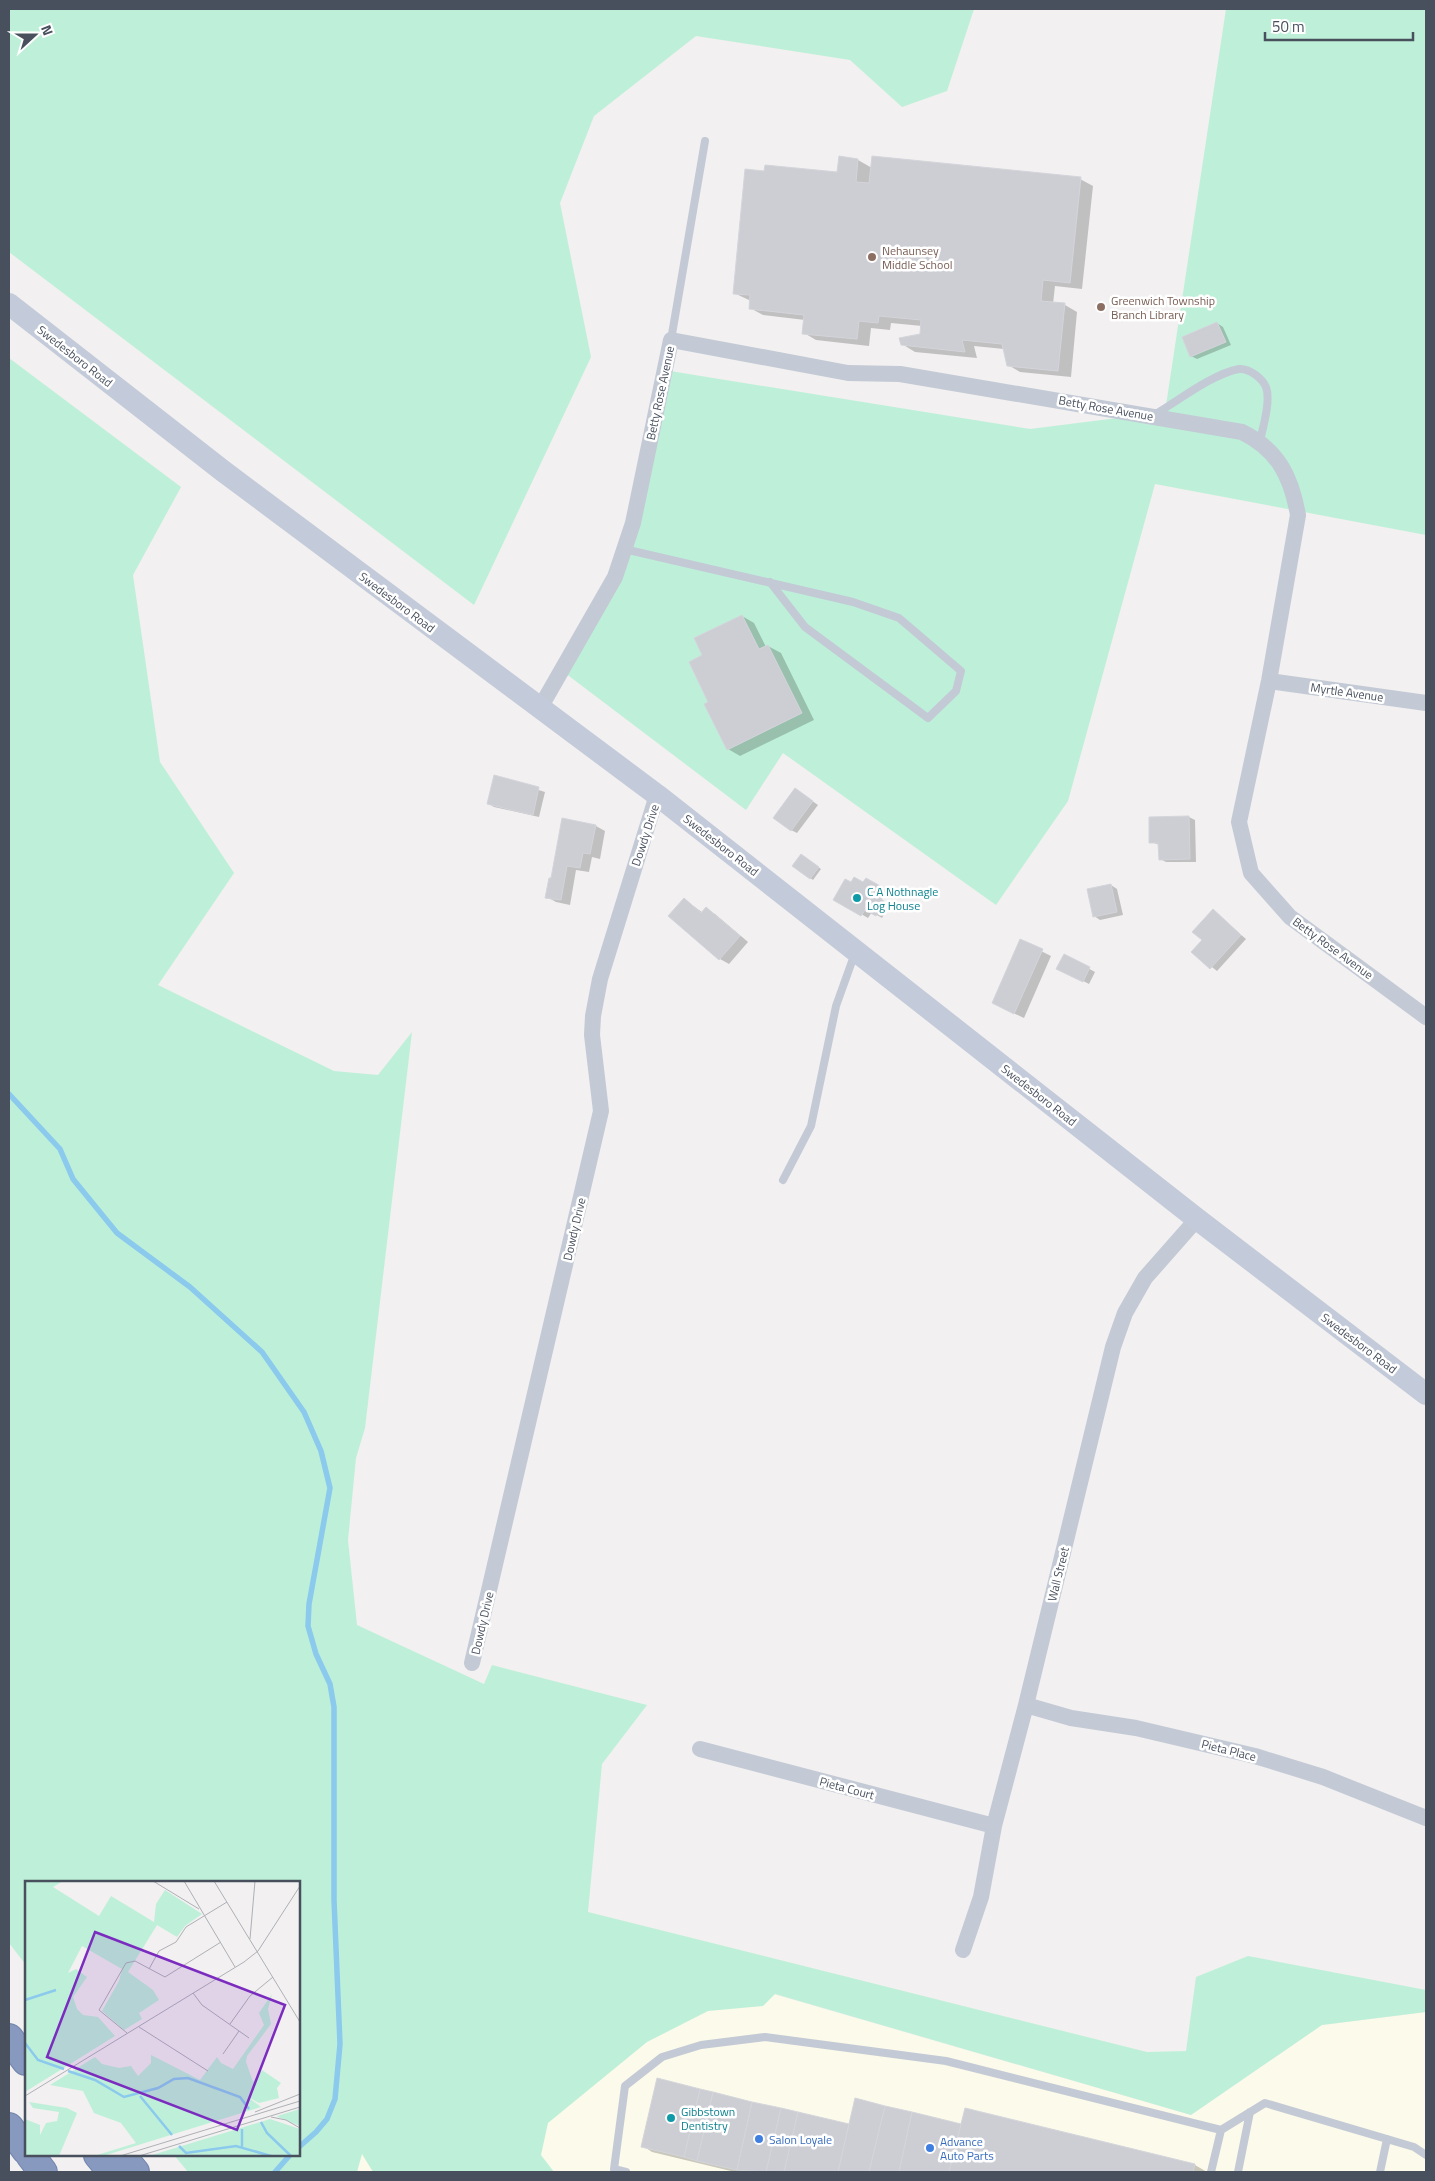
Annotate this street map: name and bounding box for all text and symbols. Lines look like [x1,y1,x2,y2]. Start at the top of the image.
north arrow [10,10,60,60]
scale bar [1265,10,1412,42]
text: 50 m [1272,15,1305,38]
text: N [36,22,59,38]
place label: Nehaunsey Middle School [882,241,953,274]
marker: Nehaunsey Middle School [866,251,878,263]
place label: Greenwich Township Branch Library [1111,291,1215,324]
marker: Greenwich Township Branch Library [1095,301,1107,313]
street label: Swedesboro Road [33,320,117,392]
street label: Betty Rose Avenue [641,344,679,442]
street label: Betty Rose Avenue [1057,390,1155,426]
street label: Swedesboro Road [355,567,439,637]
street label: Myrtle Avenue [1309,677,1385,707]
street label: Dowdy Drive [626,802,664,868]
street label: Swedesboro Road [679,809,763,881]
place label: C A Nothnagle Log House [867,882,938,915]
marker: C A Nothnagle Log House [851,892,863,904]
street label: Betty Rose Avenue [1289,912,1377,984]
street label: Swedesboro Road [997,1059,1081,1131]
street label: Dowdy Drive [558,1196,590,1262]
street label: Swedesboro Road [1317,1308,1401,1378]
street label: Wall Street [1042,1544,1074,1603]
street label: Dowdy Drive [466,1590,498,1656]
street label: Pieta Place [1200,1734,1258,1766]
street label: Pieta Court [817,1772,877,1805]
inset map [25,1881,300,2156]
place label: Gibbstown Dentistry [681,2102,735,2135]
marker: Gibbstown Dentistry [665,2112,677,2124]
place label: Salon Loyale [769,2130,832,2149]
place label: Advance Auto Parts [940,2132,994,2165]
marker: Salon Loyale [753,2133,765,2145]
marker: Advance Auto Parts [924,2142,936,2154]

